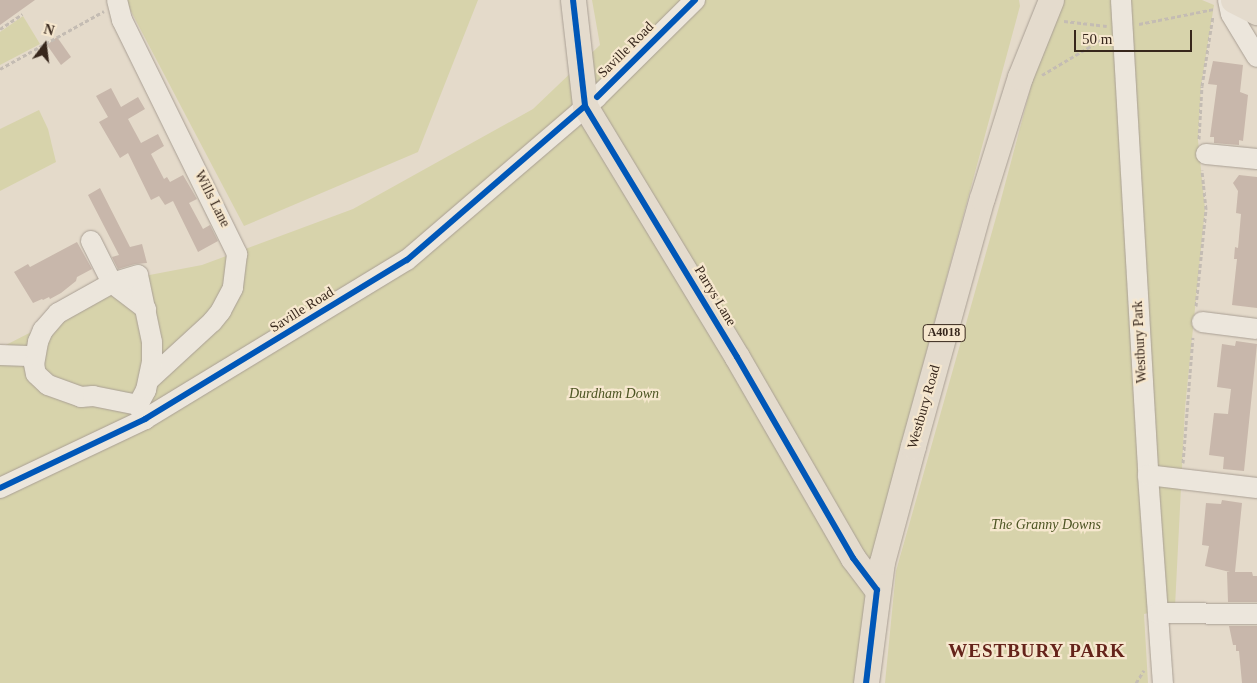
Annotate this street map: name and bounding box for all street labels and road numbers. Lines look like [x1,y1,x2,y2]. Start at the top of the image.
street label: Saville Road [595,19,657,81]
street label: Wills Lane [191,168,233,230]
street label: Parrys Lane [690,263,740,329]
street label: Saville Road [267,284,337,336]
street label: Westbury Park [1129,300,1151,384]
road number: A4018 [922,323,966,342]
street label: Westbury Road [904,363,944,451]

